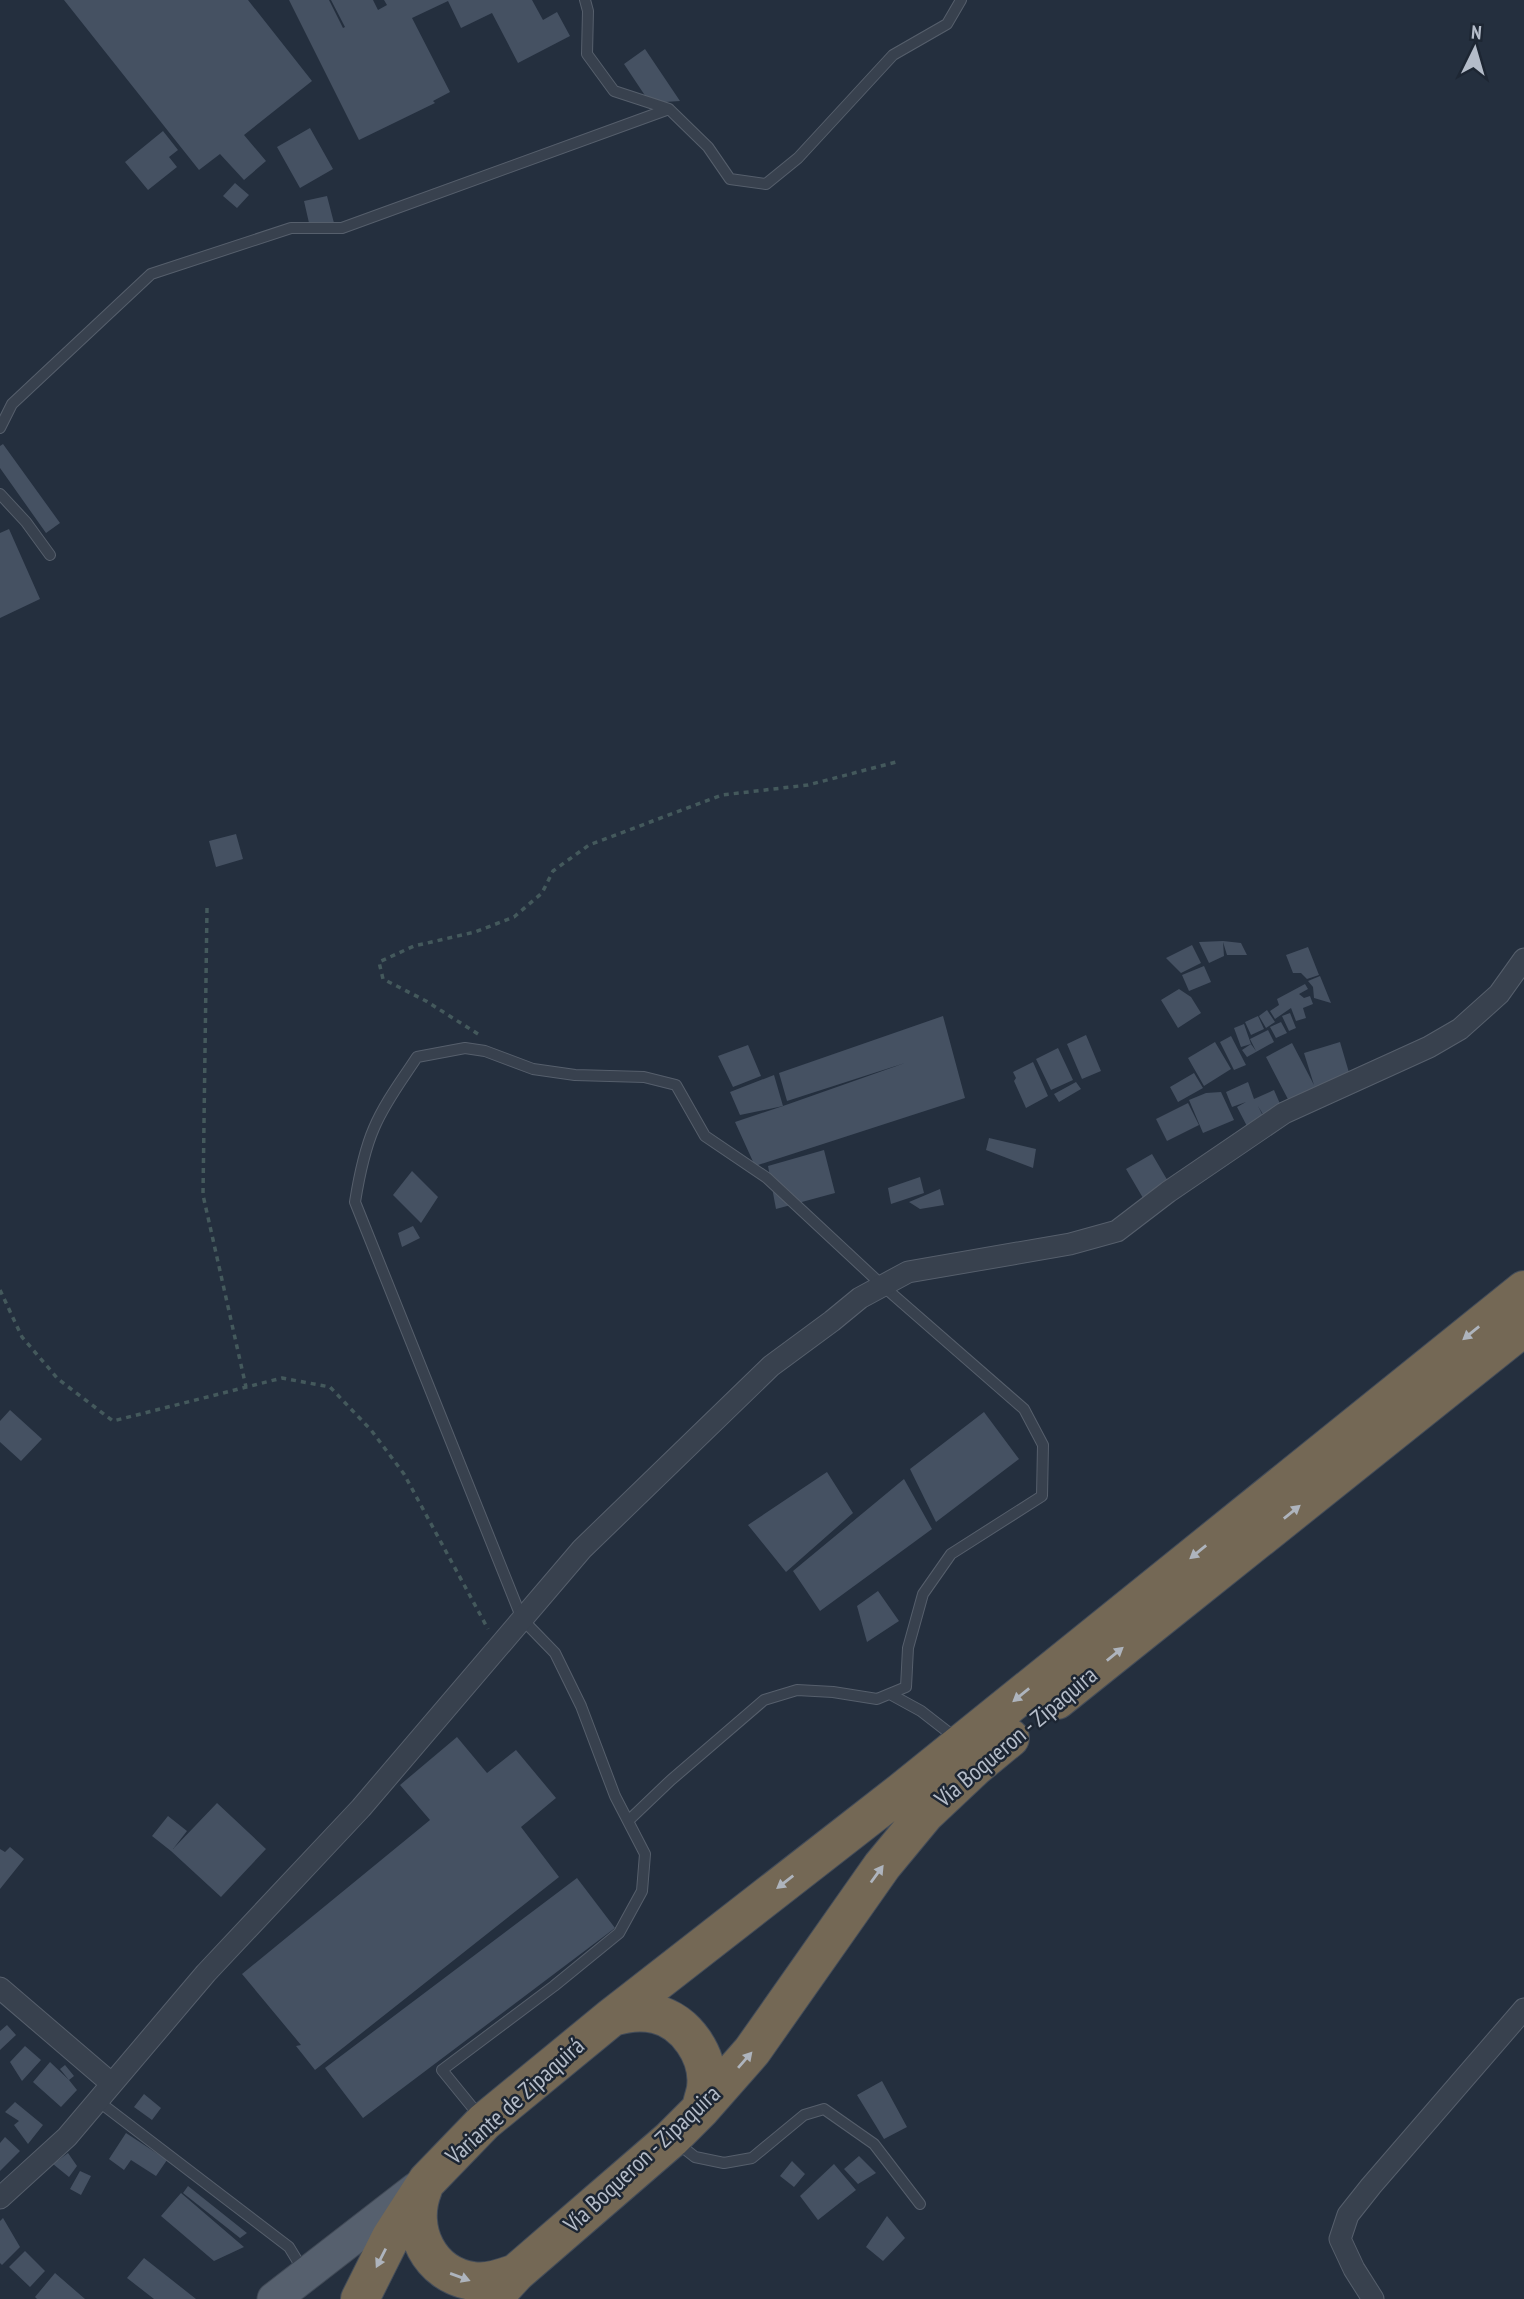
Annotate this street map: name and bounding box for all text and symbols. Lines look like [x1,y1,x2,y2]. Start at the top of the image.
north arrow [1440,14,1510,84]
text: N [1470,20,1483,44]
one-way arrow [1462,1325,1480,1340]
one-way arrow [1283,1505,1301,1520]
one-way arrow [1190,1545,1208,1560]
one-way arrow [1105,1647,1123,1662]
street label: Vía Boqueron - Zipaquira [927,1660,1103,1814]
one-way arrow [1013,1687,1030,1702]
one-way arrow [870,1865,884,1884]
one-way arrow [777,1874,795,1889]
street label: Variante de Zipaquirá [438,2030,590,2172]
one-way arrow [736,2051,752,2068]
street label: Vía Boqueron - Zipaquira [556,2078,726,2240]
one-way arrow [375,2248,386,2268]
one-way arrow [450,2272,471,2283]

